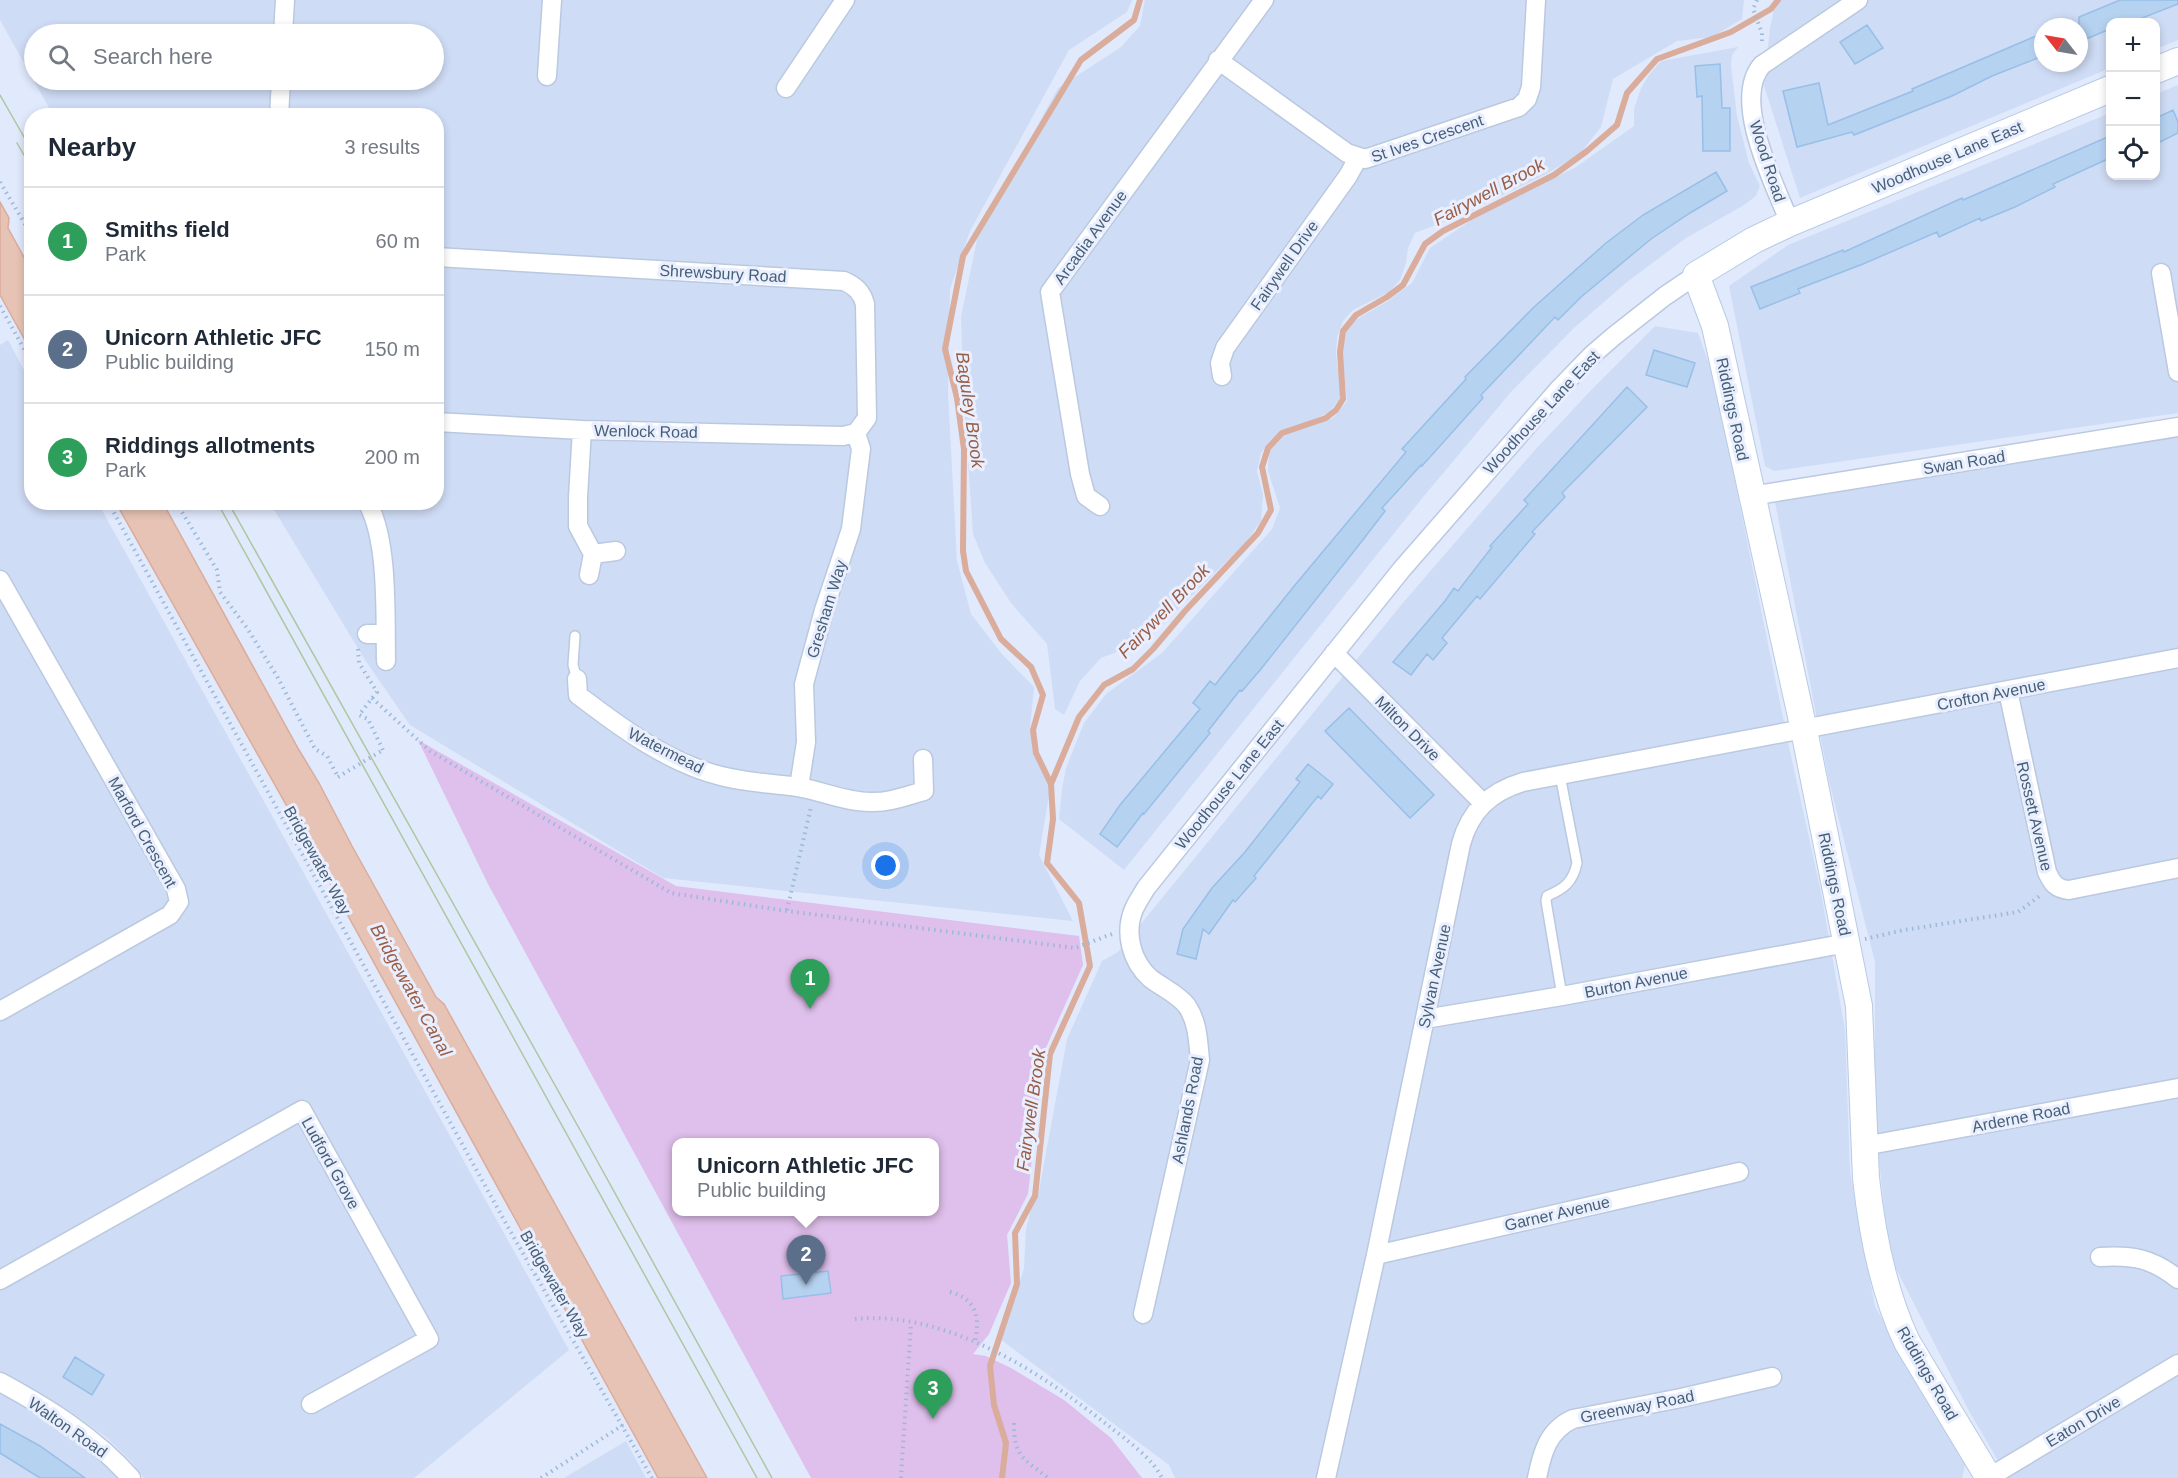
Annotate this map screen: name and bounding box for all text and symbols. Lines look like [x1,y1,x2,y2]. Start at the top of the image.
north arrow [2034,18,2088,72]
map controls [2106,18,2160,180]
button: + [2106,18,2160,72]
search box [24,24,444,90]
icon: search [45,41,78,74]
text: Search here [93,44,213,69]
button: − [2106,72,2160,126]
street label: St Ives Crescent [1369,111,1486,166]
street label: Wood Road [1746,118,1789,204]
street label: Woodhouse Lane East [1869,118,2025,197]
button: locate [2106,126,2160,180]
text: Nearby [48,132,136,162]
text: 3 results [344,136,420,158]
water label: Fairywell Brook [1430,154,1549,230]
street label: Arcadia Avenue [1051,187,1130,288]
text: Smiths field [105,217,230,242]
street label: Fairywell Drive [1247,217,1322,313]
text: 1 [62,230,73,252]
text: 60 m [376,230,420,252]
text: Park [105,243,146,265]
street label: Shrewsbury Road [659,262,787,285]
text: Unicorn Athletic JFC [105,325,322,350]
text: 2 [62,338,73,360]
text: 150 m [364,338,420,360]
street label: Woodhouse Lane East [1480,347,1603,477]
text: Public building [105,351,234,373]
water label: Baguley Brook [952,351,988,470]
street label: Riddings Road [1713,356,1752,462]
street label: Wenlock Road [594,422,698,441]
text: Riddings allotments [105,433,315,458]
text: 3 [62,446,73,468]
text: 200 m [364,446,420,468]
street label: Swan Road [1922,448,2006,477]
text: Park [105,459,146,481]
street label: Gresham Way [803,558,849,660]
water label: Fairywell Brook [1114,559,1215,662]
street label: Crofton Avenue [1935,676,2047,713]
street label: Milton Drive [1372,692,1444,764]
street label: Woodhouse Lane East [1172,716,1287,852]
street label: Watermead [625,724,706,777]
street label: Rossett Avenue [2014,760,2055,873]
street label: Marford Crescent [105,774,180,891]
street label: Bridgewater Way [281,803,354,917]
street label: Riddings Road [1815,831,1854,937]
your location [871,851,900,880]
water label: Bridgewater Canal [366,920,456,1060]
street label: Sylvan Avenue [1415,923,1454,1029]
pin: 1 [790,960,830,1009]
street label: Burton Avenue [1583,964,1689,1001]
water label: Fairywell Brook [1013,1047,1050,1172]
street label: Ashlands Road [1169,1055,1206,1165]
street label: Arderne Road [1971,1100,2072,1135]
street label: Ludford Grove [298,1114,363,1212]
popup [672,1138,939,1216]
text: Unicorn Athletic JFC [697,1153,914,1178]
text: Public building [697,1179,826,1201]
street label: Garner Avenue [1503,1193,1611,1234]
street label: Bridgewater Way [517,1228,592,1341]
pin: 2 [786,1236,826,1285]
street label: Riddings Road [1894,1324,1961,1423]
pin: 3 [914,1370,952,1419]
street label: Greenway Road [1579,1387,1695,1426]
street label: Eaton Drive [2043,1393,2124,1450]
street label: Walton Road [25,1394,110,1461]

